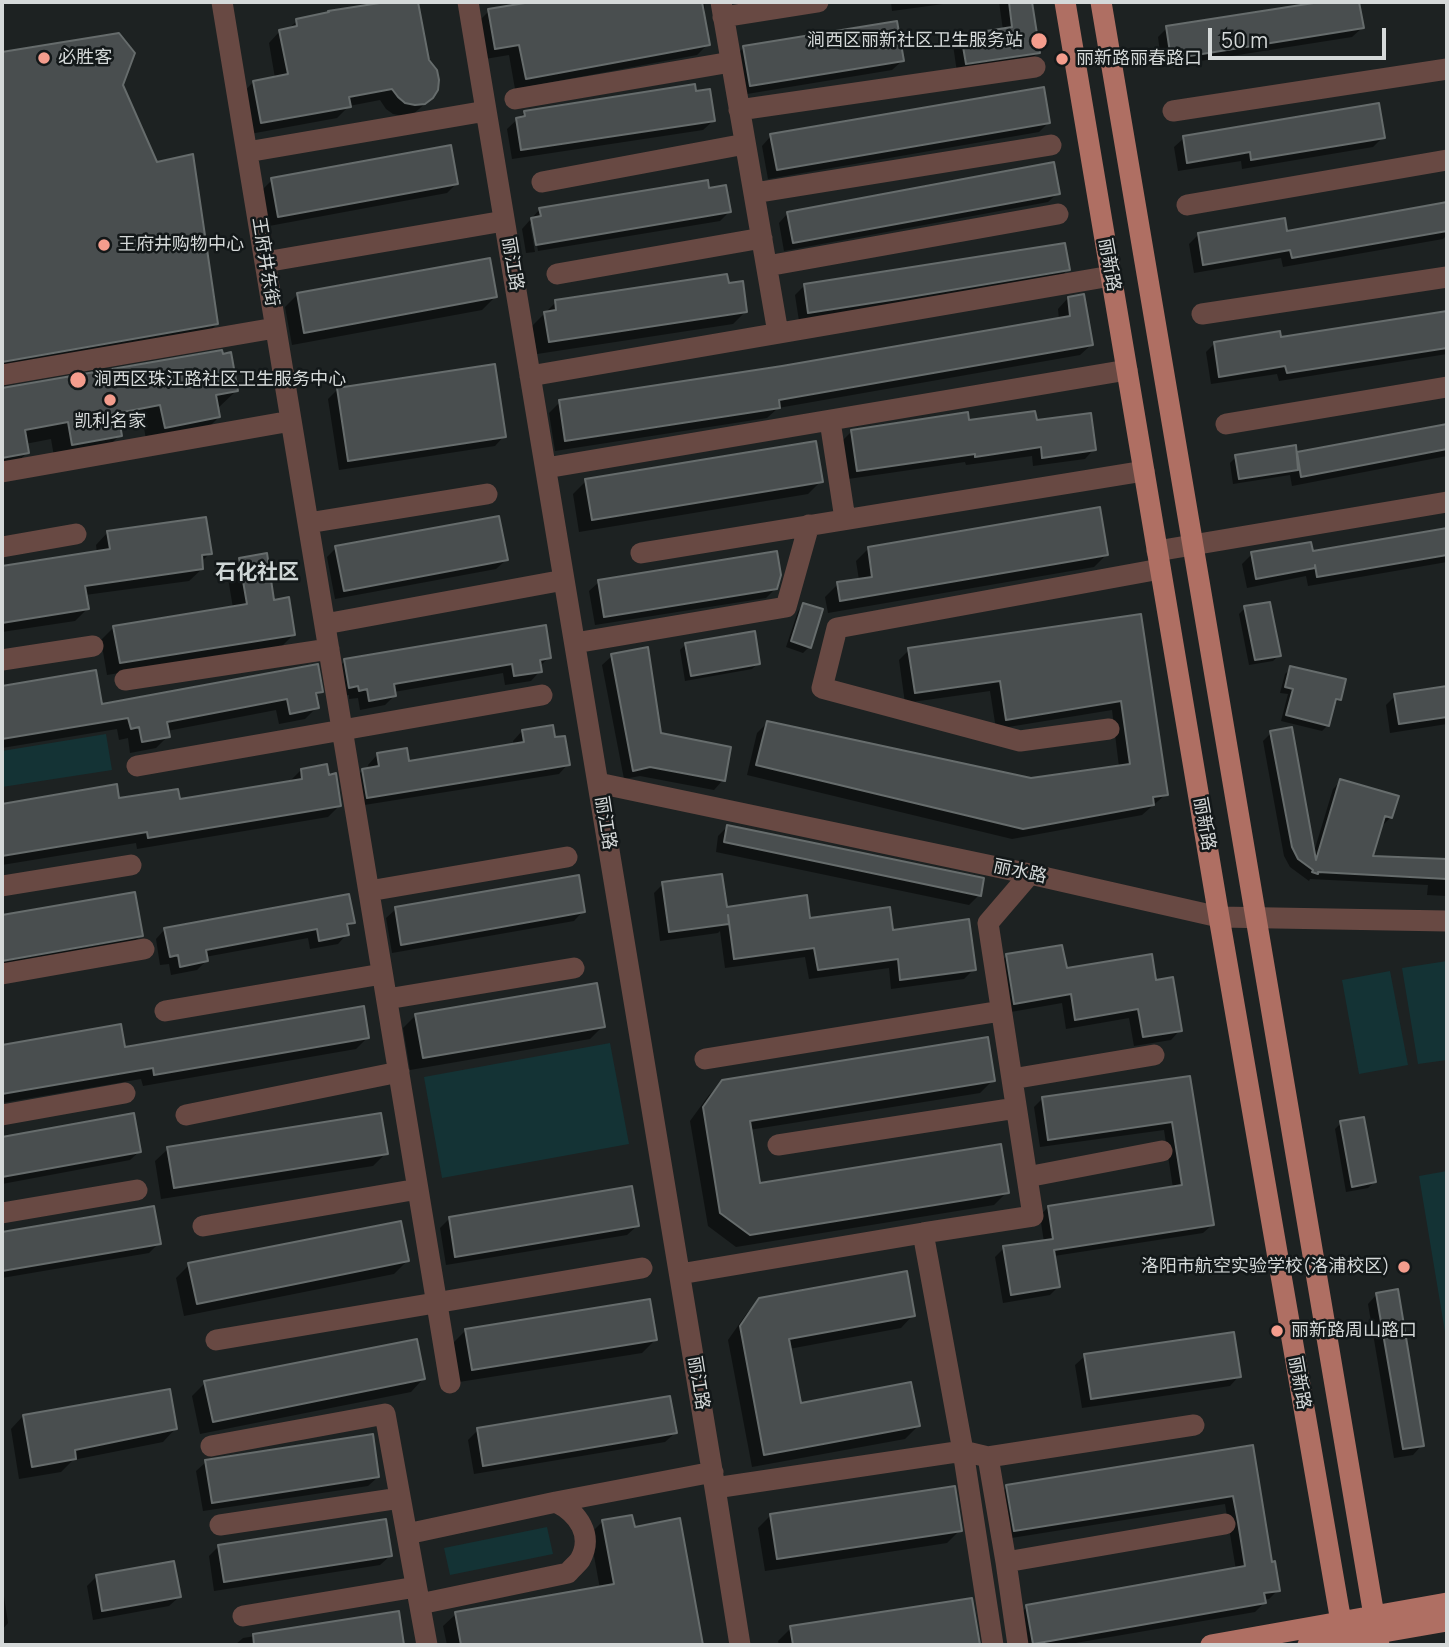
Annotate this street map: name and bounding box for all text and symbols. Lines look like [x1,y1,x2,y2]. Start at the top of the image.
scale bar [1211,14,1390,58]
text: 50 m [1221,26,1268,54]
place label: 涧西区丽新社区卫生服务站 [807,30,1023,52]
marker: 涧西区丽新社区卫生服务站 [1029,31,1049,51]
place label: 必胜客 [58,47,112,69]
place label: 丽新路丽春路口 [1076,48,1202,70]
marker: 必胜客 [36,50,52,66]
marker: 丽新路丽春路口 [1054,51,1070,67]
street label: 王府井东街 [247,216,283,308]
place label: 王府井购物中心 [118,234,244,256]
street label: 丽江路 [497,236,527,292]
marker: 王府井购物中心 [96,237,112,253]
street label: 丽新路 [1094,237,1124,293]
place label: 涧西区珠江路社区卫生服务中心 [94,369,346,391]
marker: 涧西区珠江路社区卫生服务中心 [68,370,88,390]
marker: 凯利名家 [102,392,118,408]
place label: 凯利名家 [74,411,146,433]
district label: 石化社区 [215,560,299,586]
street label: 丽江路 [590,795,620,851]
street label: 丽新路 [1189,796,1219,852]
street label: 丽水路 [991,856,1049,888]
place label: 洛阳市航空实验学校(洛浦校区) [1141,1256,1390,1278]
marker: 洛阳市航空实验学校(洛浦校区) [1396,1259,1412,1275]
place label: 丽新路周山路口 [1291,1320,1417,1342]
marker: 丽新路周山路口 [1269,1323,1285,1339]
street label: 丽江路 [683,1355,713,1411]
street label: 丽新路 [1284,1355,1314,1411]

